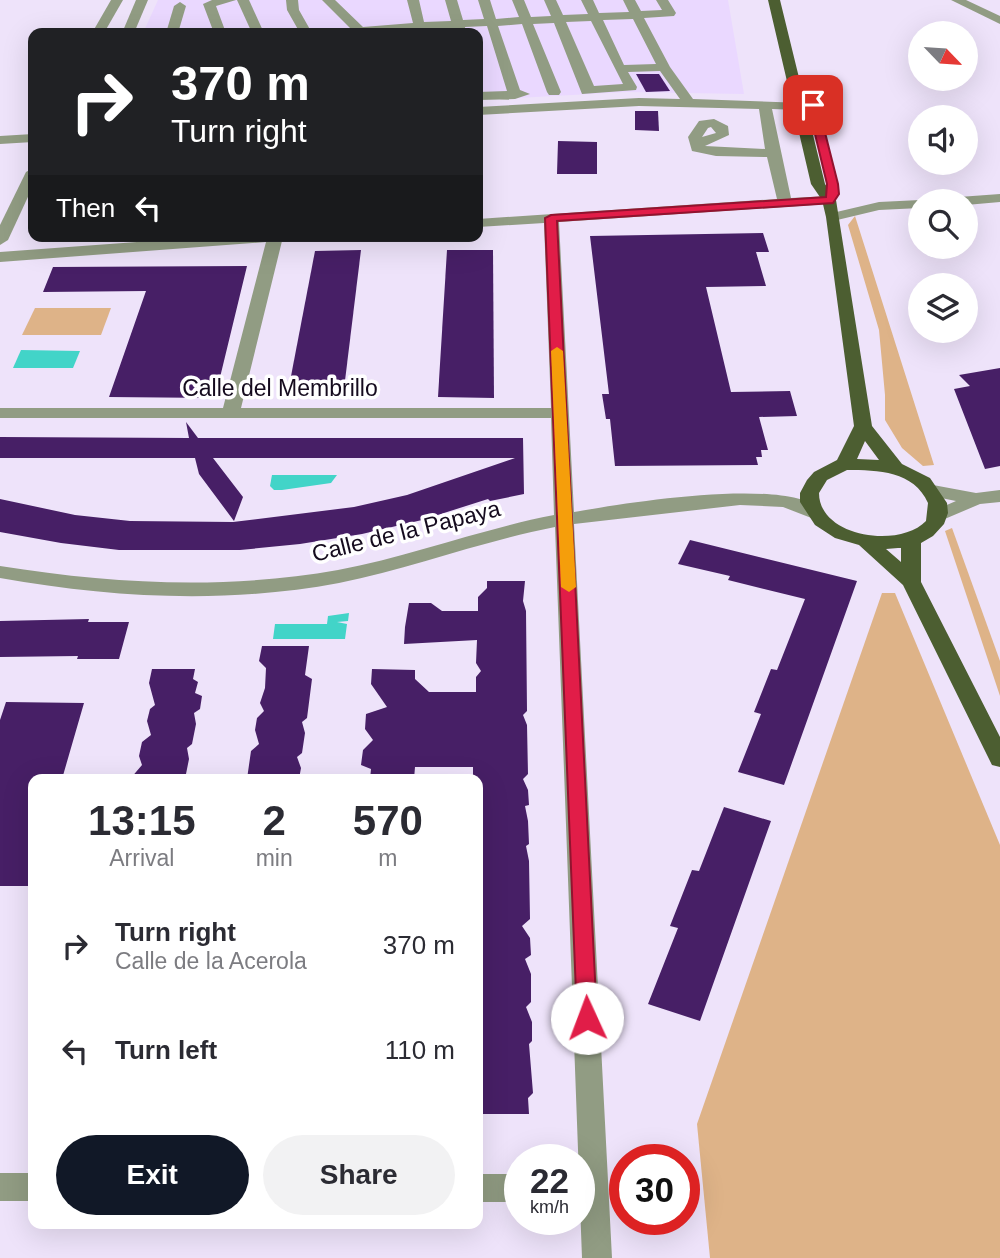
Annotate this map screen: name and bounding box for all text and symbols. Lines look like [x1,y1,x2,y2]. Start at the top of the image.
north arrow [908,21,978,91]
map controls [908,21,978,343]
icon: right [56,56,147,147]
text: 370 m [171,56,310,110]
pin [783,75,843,135]
icon: arrive [794,86,832,124]
button: sound [908,105,978,175]
text: Turn right [171,113,307,149]
icon: left [129,189,167,227]
button: search [908,189,978,259]
text: Then [56,193,115,223]
button: layers [908,273,978,343]
street label: Calle del Membrillo [182,375,378,401]
street label: Calle de la Papaya [309,495,503,567]
text: 13:15 [88,797,196,844]
text: 2 [262,797,286,844]
text: 570 [353,797,423,844]
text: Arrival [109,845,174,871]
text: min [256,845,293,871]
text: m [378,845,397,871]
text: Turn right [115,917,236,947]
icon: right [56,927,94,965]
text: 370 m [383,930,455,960]
text: Calle de la Acerola [115,948,307,974]
position arrow [550,981,624,1055]
icon: left [56,1032,94,1070]
text: Turn left [115,1035,217,1065]
text: 110 m [385,1035,455,1065]
button: Exit [56,1135,249,1215]
button: Share [263,1135,455,1215]
speed limit sign: 30 [609,1144,700,1235]
text: 22 [530,1161,569,1200]
text: km/h [530,1197,569,1217]

